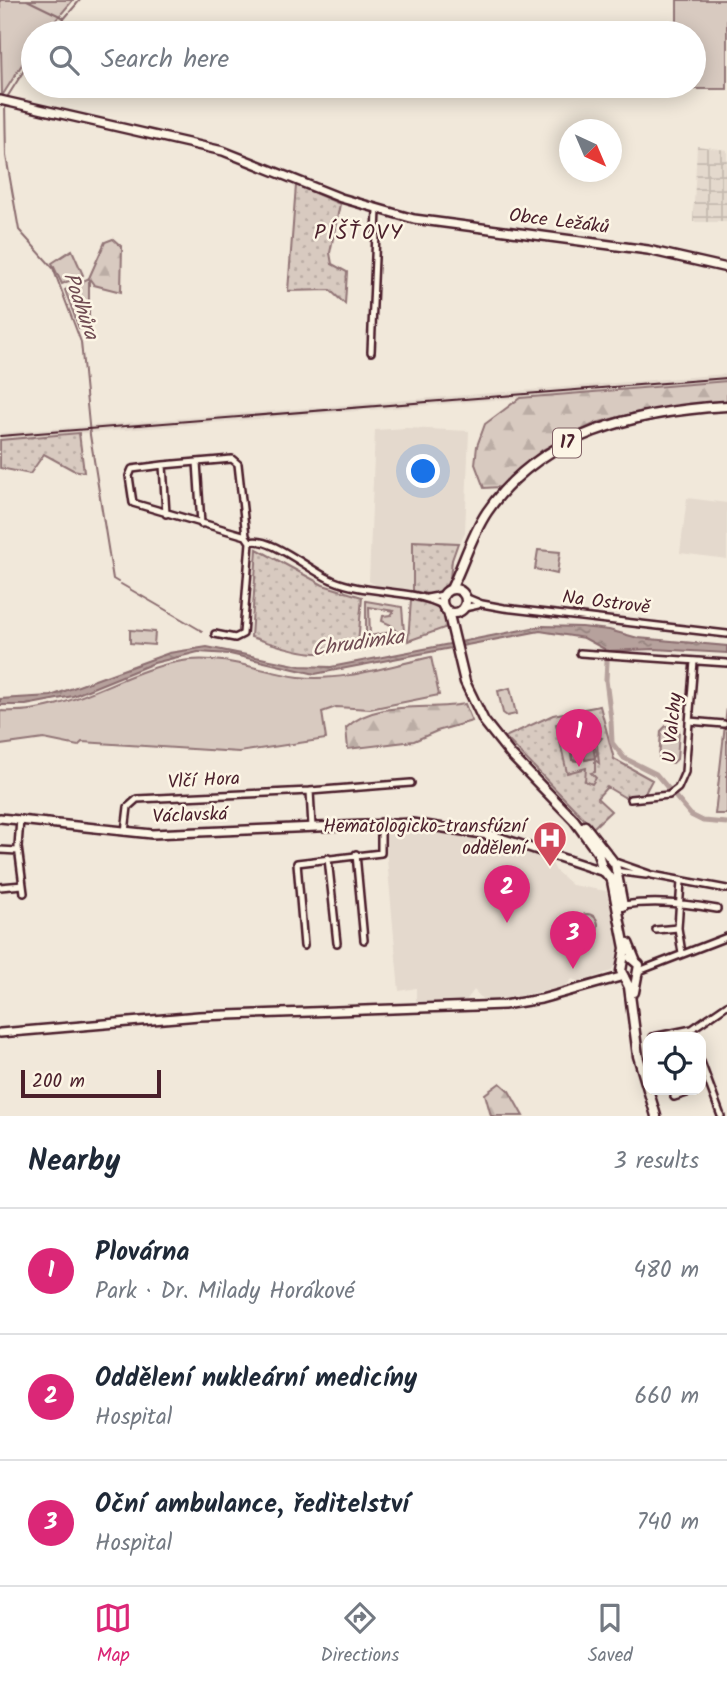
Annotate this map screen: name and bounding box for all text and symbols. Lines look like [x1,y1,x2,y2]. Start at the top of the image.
search box [21,21,706,98]
text: Search here [101,39,229,81]
icon: search [45,41,83,79]
north arrow [559,119,622,182]
street label: Obce Ležáků [507,201,611,243]
district label: PÍŠŤOVY [314,217,404,250]
water label: Podhůra [53,268,107,345]
road number: 17 [553,428,581,458]
your location [406,454,440,488]
street label: Na Ostrově [561,583,652,623]
water label: Chrudimka [310,621,407,667]
street label: U Valchy [655,691,691,764]
pin: 1 [556,709,602,767]
street label: Vlčí Hora [167,764,241,798]
street label: Václavská [152,800,230,832]
place label: Hematologicko-transfúzní oddělení [323,812,529,864]
hospital icon: Hematologicko-transfúzní oddělení [531,819,569,868]
pin: 2 [484,865,530,923]
pin: 3 [550,911,596,969]
map controls [643,1032,706,1095]
button: locate [643,1032,706,1095]
scale bar [21,1067,161,1099]
text: 200 m [32,1067,85,1097]
text: Nearby [28,1138,120,1186]
text: 3 results [613,1144,699,1180]
text: Plovárna [95,1232,190,1274]
text: 1 [48,1253,54,1289]
text: 480 m [633,1253,699,1289]
text: Park · Dr. Milady Horákové [95,1274,355,1310]
text: Oddělení nukleární medicíny [95,1358,417,1400]
text: 2 [44,1379,58,1415]
text: 660 m [634,1379,699,1415]
text: Hospital [95,1400,172,1436]
text: Oční ambulance, ředitelství [95,1484,409,1526]
text: 3 [45,1505,57,1541]
text: 740 m [637,1505,699,1541]
text: Hospital [95,1526,172,1562]
tab: Map [94,1599,132,1671]
tab: Directions [321,1599,399,1671]
tab: Saved [588,1599,633,1671]

